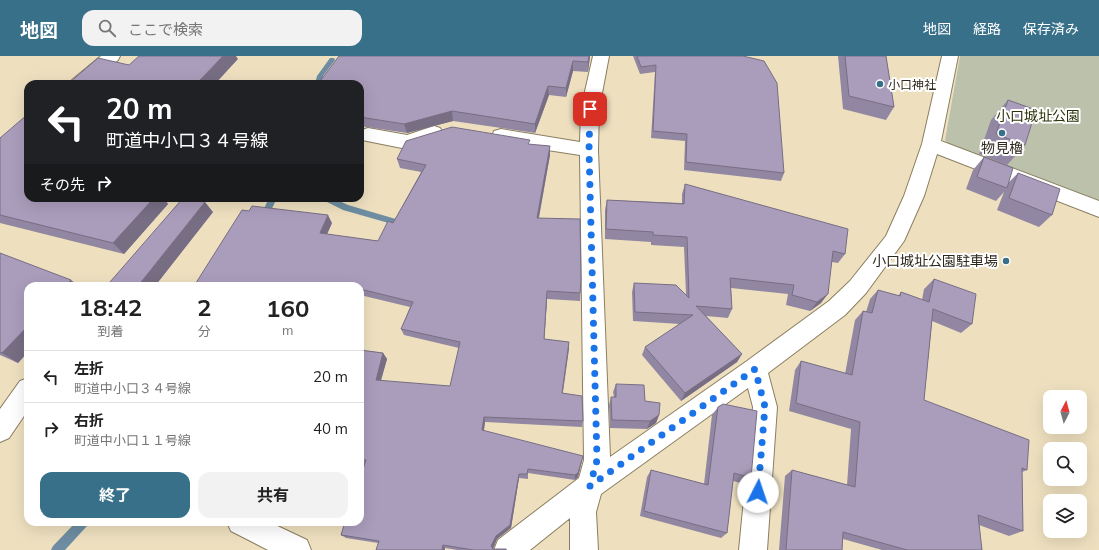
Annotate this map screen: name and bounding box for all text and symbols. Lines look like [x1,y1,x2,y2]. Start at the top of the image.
search box [82,10,362,46]
icon: search [96,17,118,39]
text: 地図 [20,18,58,42]
text: ここで検索 [128,20,203,39]
text: 地図 [923,20,951,38]
text: 経路 [973,20,1001,38]
text: 保存済み [1023,20,1079,38]
place label: 小口神社 [888,77,936,92]
marker: 小口神社 [875,79,885,89]
text: 20 m [106,91,172,126]
pin [573,92,607,126]
icon: left [40,96,92,148]
icon: arrive [579,98,601,120]
park label: 小口城址公園 [996,107,1080,125]
marker: 物見櫓 [997,128,1007,138]
text: 町道中小口３４号線 [106,129,268,152]
place label: 物見櫓 [981,139,1023,157]
icon: right [93,172,115,194]
text: その先 [40,175,85,194]
place label: 小口城址公園駐車場 [872,252,998,270]
marker: 小口城址公園駐車場 [1001,256,1011,266]
text: 18:42 [79,292,142,322]
text: 2 [197,292,211,322]
text: 160 [266,293,309,323]
text: m [282,322,293,338]
text: 到着 [97,323,123,339]
text: 分 [198,323,211,339]
text: 左折 [74,359,104,378]
icon: left [40,366,62,388]
text: 20 m [313,367,348,386]
text: 町道中小口３４号線 [74,380,191,396]
north arrow [1043,390,1087,434]
map controls [1043,390,1087,538]
text: 右折 [74,411,104,430]
icon: right [40,418,62,440]
text: 40 m [313,419,348,438]
text: 町道中小口１１号線 [74,432,191,448]
button: search [1043,442,1087,486]
position arrow [737,471,779,513]
button: 終了 [40,472,190,518]
button: 共有 [198,472,348,518]
button: layers [1043,494,1087,538]

